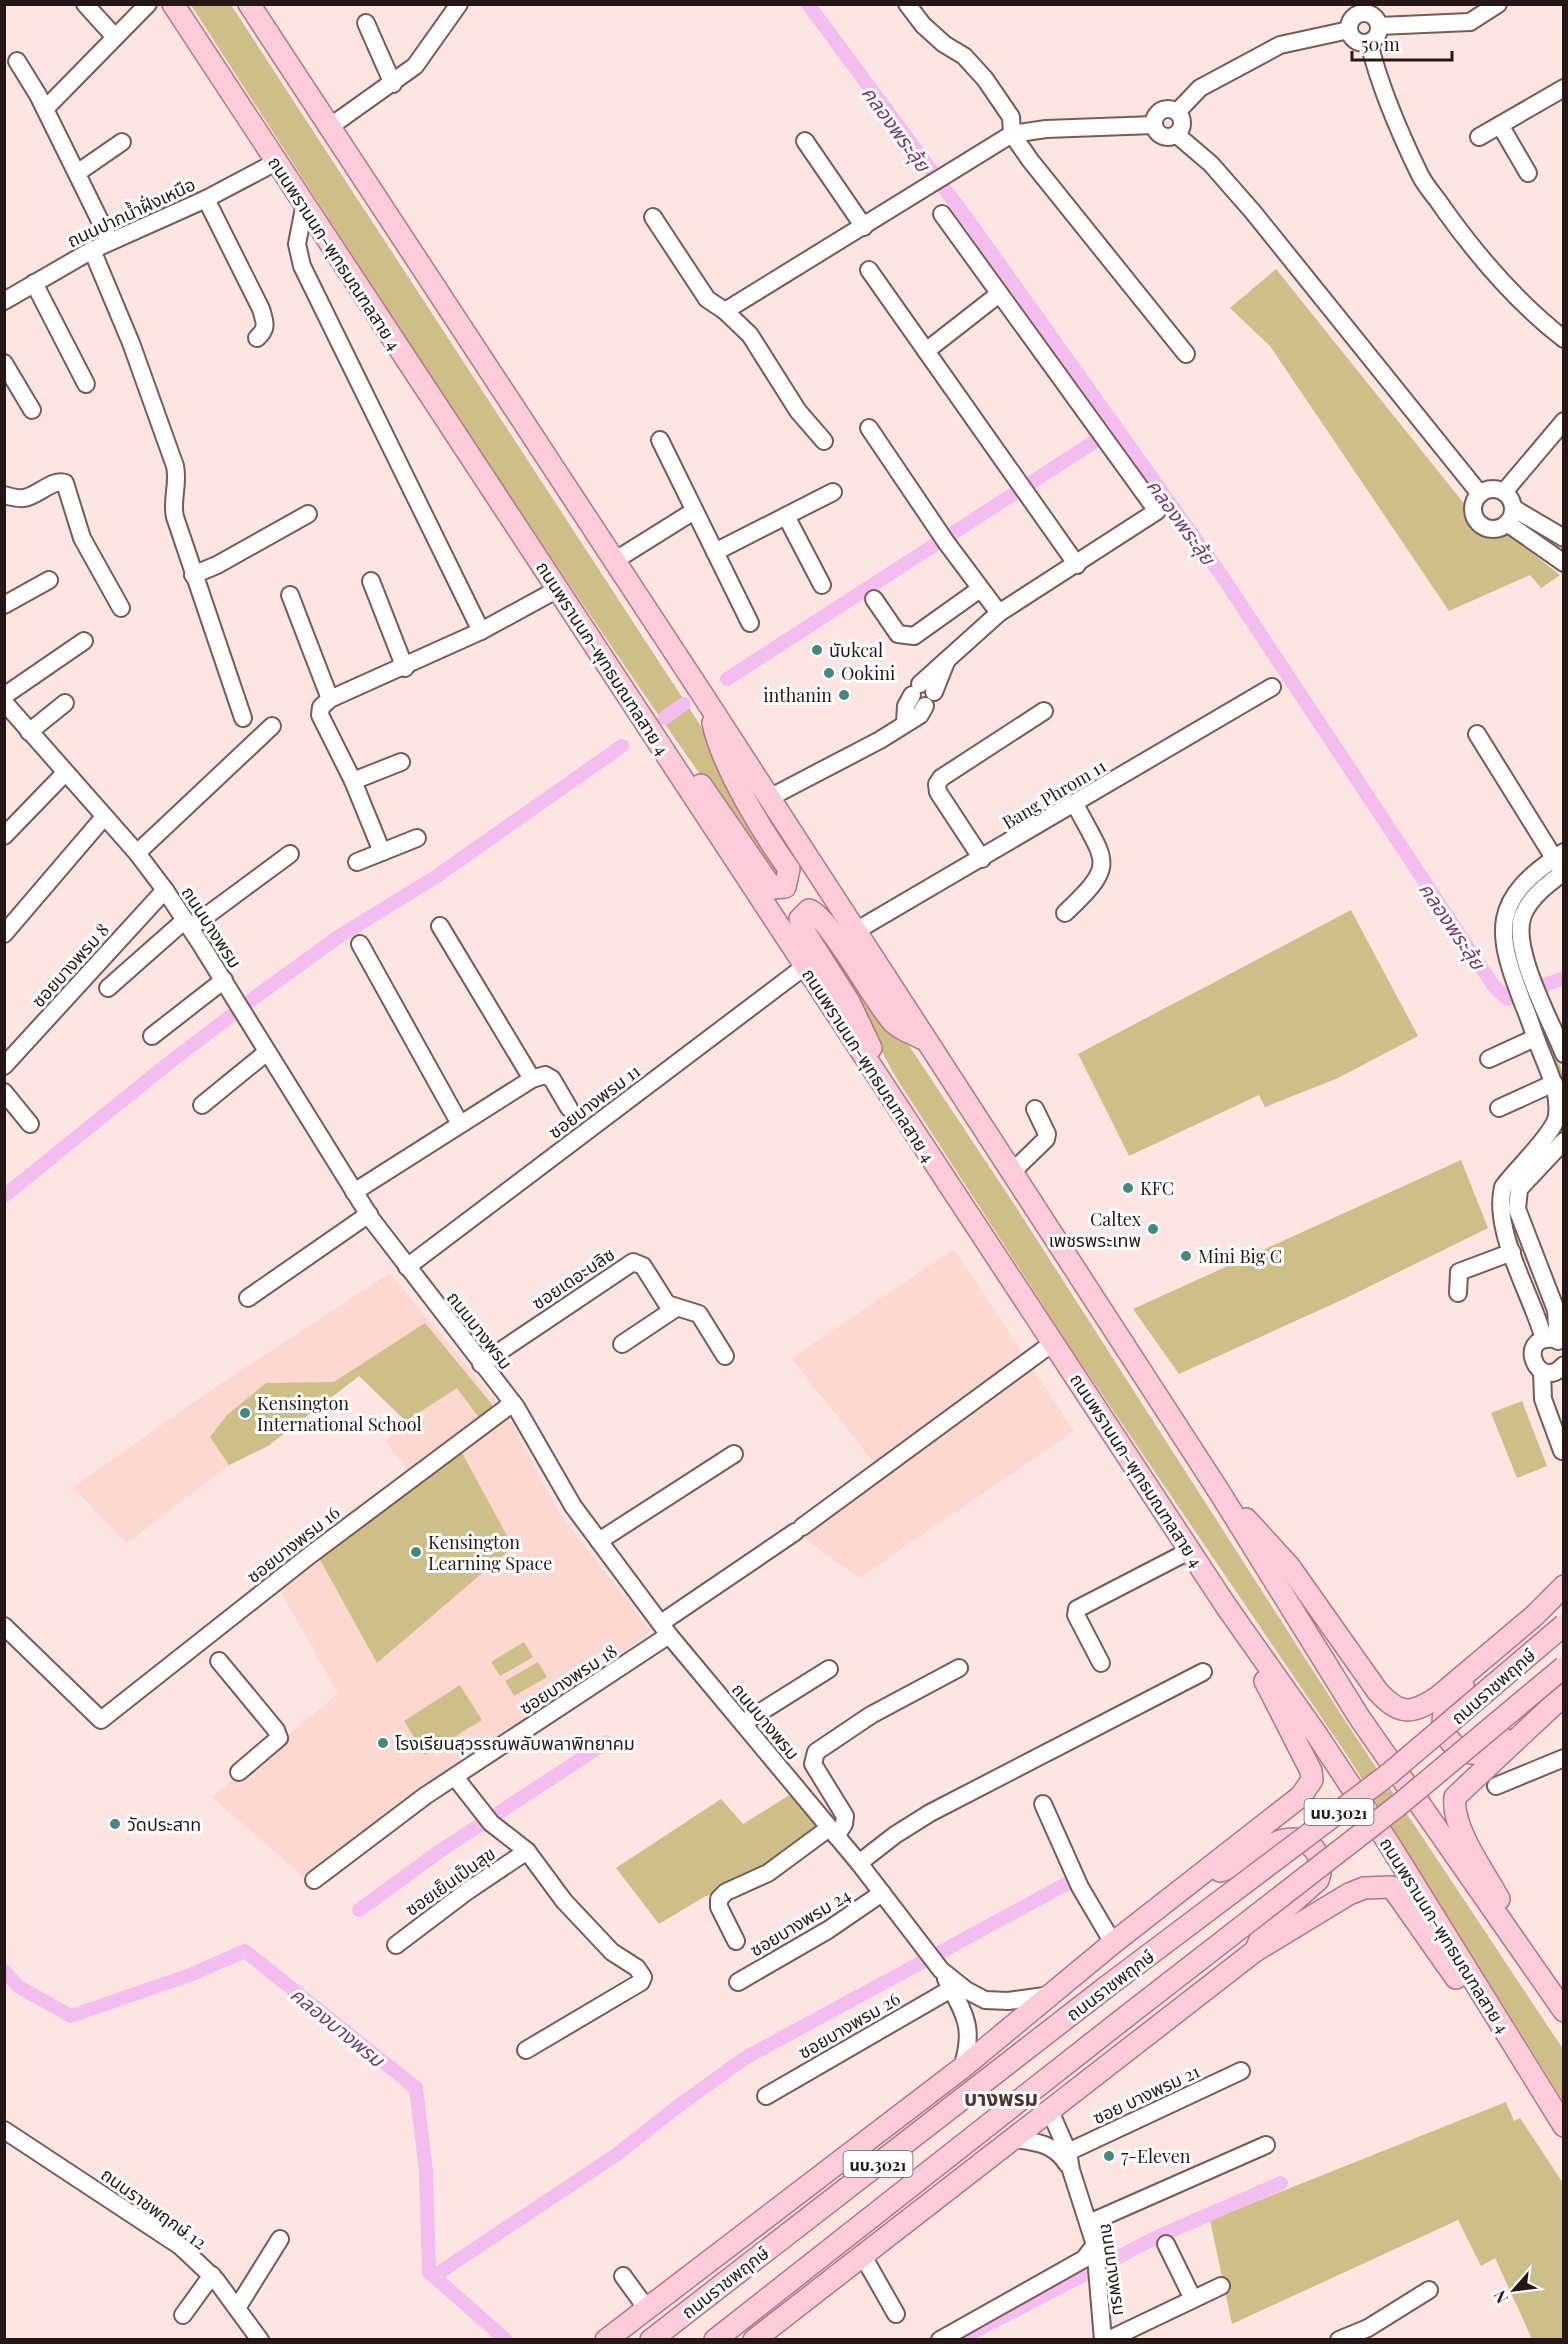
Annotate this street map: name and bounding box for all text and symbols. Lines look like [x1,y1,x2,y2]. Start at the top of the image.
scale bar [1352,24,1452,62]
text: 50 m [1361,32,1400,56]
water label: คลองพระลุ้ย [856,80,938,179]
street label: ถนนพรานนก-พุทธมณฑลสาย 4 [263,151,407,355]
street label: ถนนปากน้ำฝั่งเหนือ [63,172,199,252]
water label: คลองพระลุ้ย [1141,473,1223,572]
street label: ถนนพรานนก-พุทธมณฑลสาย 4 [531,556,675,760]
place label: นับkcal [829,638,883,662]
marker: นับkcal [810,643,824,657]
place label: Ookini [841,661,895,685]
marker: Ookini [822,666,836,680]
place label: inthanin [763,683,832,707]
marker: inthanin [837,688,851,702]
street label: Bang Phrom 11 [998,753,1111,834]
water label: คลองพระลุ้ย [1413,876,1493,976]
street label: ถนนบางพรม [177,881,247,973]
street label: ซอยบางพรม 8 [26,918,114,1012]
street label: ถนนพรานนก-พุทธมณฑลสาย 4 [797,963,941,1167]
street label: ซอยบางพรม 11 [543,1058,645,1143]
place label: KFC [1140,1176,1174,1200]
marker: KFC [1121,1181,1135,1195]
place label: Caltex เพชรพระเทพ [1049,1207,1142,1252]
marker: Caltex เพชรพระเทพ [1146,1222,1160,1236]
street label: ซอยเดอะบลิซ [527,1242,619,1314]
place label: Mini Big C [1198,1244,1282,1268]
marker: Mini Big C [1179,1249,1193,1263]
street label: ถนนบางพรม [442,1286,518,1374]
street label: ถนนพรานนก-พุทธมณฑลสาย 4 [1065,1368,1209,1572]
place label: Kensington International School [257,1391,422,1436]
marker: Kensington International School [238,1406,252,1420]
street label: ซอยบางพรม 16 [242,1500,344,1588]
place label: Kensington Learning Space [428,1530,552,1575]
marker: Kensington Learning Space [409,1545,423,1559]
street label: ซอยบางพรม 18 [515,1639,621,1719]
street label: ถนนราชพฤกษ์ [1446,1643,1540,1729]
street label: ถนนบางพรม [727,1678,805,1764]
place label: โรงเรียนสุวรรณพลับพลาพิทยาคม [395,1731,635,1755]
marker: โรงเรียนสุวรรณพลับพลาพิทยาคม [376,1736,390,1750]
road number: นบ.3021 [1304,1799,1374,1825]
place label: วัดประสาท [127,1812,201,1836]
marker: วัดประสาท [108,1817,122,1831]
street label: ถนนพรานนก-พุทธมณฑลสาย 4 [1375,1832,1515,2038]
street label: ซอยเย็นเป็นสุข [400,1841,500,1921]
street label: ซอยบางพรม 24 [745,1883,855,1961]
street label: ถนนราชพฤกษ์ [1061,1944,1159,2026]
water label: คลองบางพรม [286,1980,392,2073]
street label: ซอยบางพรม 26 [794,1986,904,2064]
street label: ซอย บางพรม 21 [1089,2059,1204,2129]
district label: บางพรม [964,2083,1038,2111]
place label: 7-Eleven [1121,2144,1191,2168]
marker: 7-Eleven [1102,2149,1116,2163]
road number: นบ.3021 [844,2151,912,2177]
street label: ถนนราชพฤกษ์ 12 [97,2162,211,2254]
street label: ถนนบางพรม [1096,2221,1132,2317]
street label: ถนนราชพฤกษ์ [676,2240,774,2324]
north arrow [1484,2260,1544,2320]
text: N [1488,2287,1512,2307]

